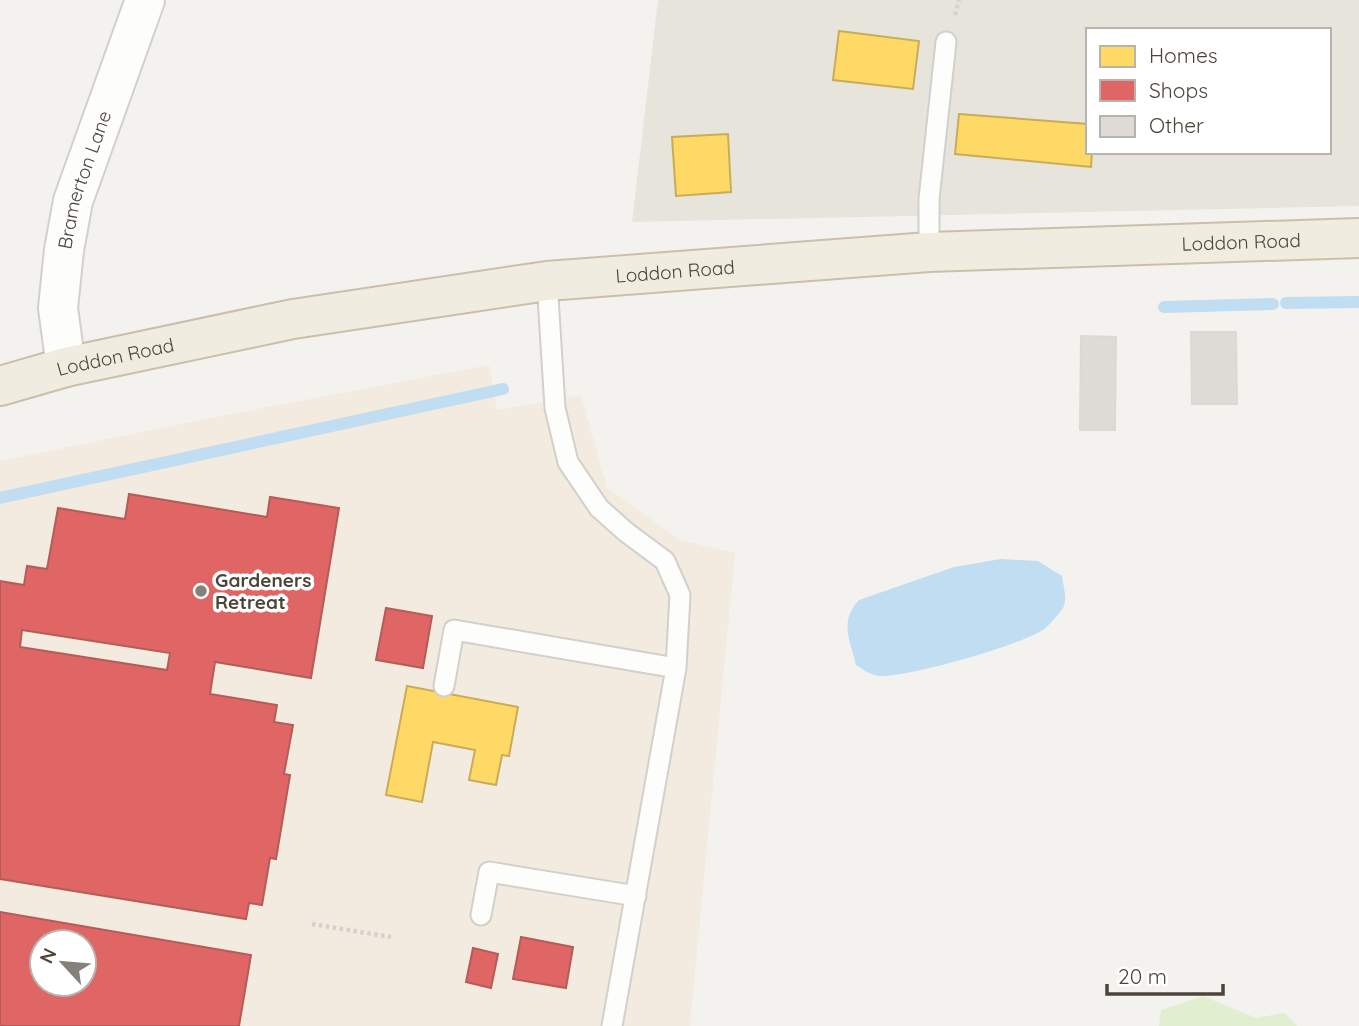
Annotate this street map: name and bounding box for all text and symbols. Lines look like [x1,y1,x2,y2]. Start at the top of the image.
legend [1086,28,1331,154]
text: Homes [1149,42,1218,68]
text: Shops [1149,77,1208,103]
street label: Bramerton Lane [52,107,116,251]
text: Other [1149,112,1204,138]
street label: Loddon Road [1181,228,1301,256]
street label: Loddon Road [615,255,736,288]
street label: Loddon Road [54,332,176,381]
place label: Gardeners Retreat [215,568,311,614]
marker: Gardeners Retreat [193,583,209,599]
north arrow [28,928,98,998]
text: N [34,944,62,967]
scale bar [1107,953,1222,997]
text: 20 m [1118,963,1167,989]

